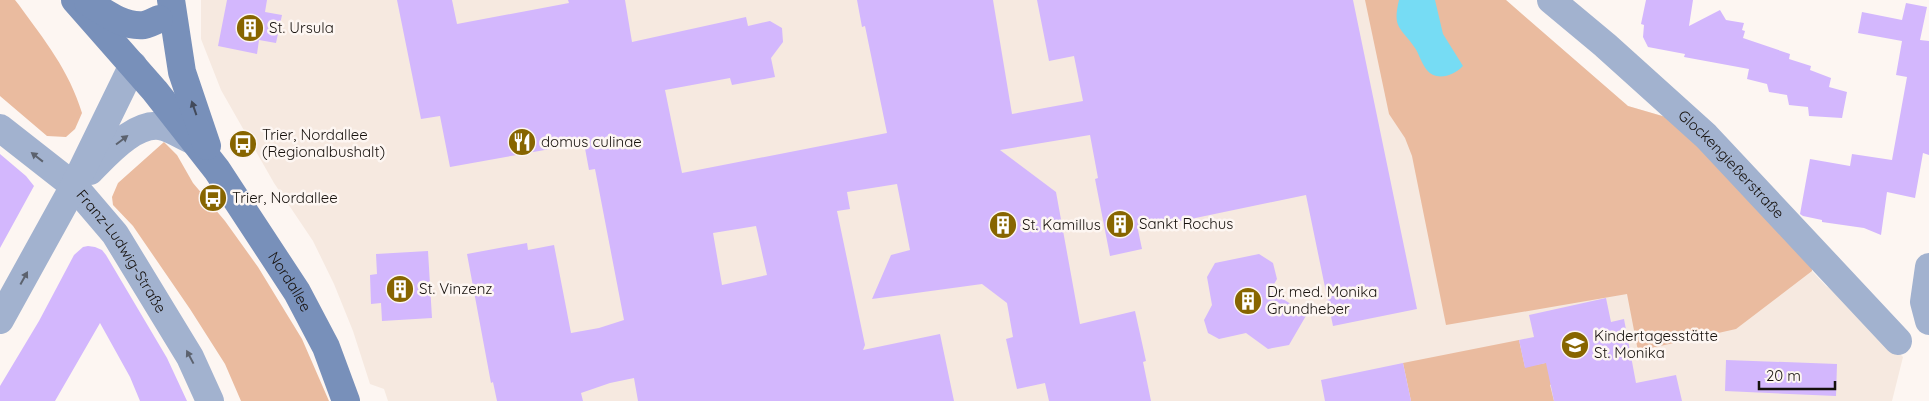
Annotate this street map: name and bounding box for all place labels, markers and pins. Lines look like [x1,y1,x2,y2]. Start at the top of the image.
building icon: St. Ursula [235,13,265,43]
place label: St. Ursula [269,18,334,37]
place label: Trier, Nordallee (Regionalbushalt) [262,125,385,161]
restaurant icon: domus culinae [507,127,537,157]
bus stop icon: Trier, Nordallee (Regionalbushalt) [228,129,258,159]
place label: domus culinae [541,132,642,151]
bus stop icon: Trier, Nordallee [198,183,228,213]
place label: Trier, Nordallee [232,188,338,207]
building icon: Sankt Rochus [1105,209,1135,239]
building icon: St. Kamillus [988,210,1018,240]
place label: Sankt Rochus [1139,214,1233,233]
place label: St. Kamillus [1022,215,1101,234]
building icon: St. Vinzenz [385,274,415,304]
place label: St. Vinzenz [419,279,493,298]
place label: Dr. med. Monika Grundheber [1267,282,1377,318]
building icon: Dr. med. Monika Grundheber [1233,286,1263,316]
place label: Kindertagesstätte St. Monika [1594,326,1718,362]
school or university icon: Kindertagesstätte St. Monika [1560,330,1590,360]

